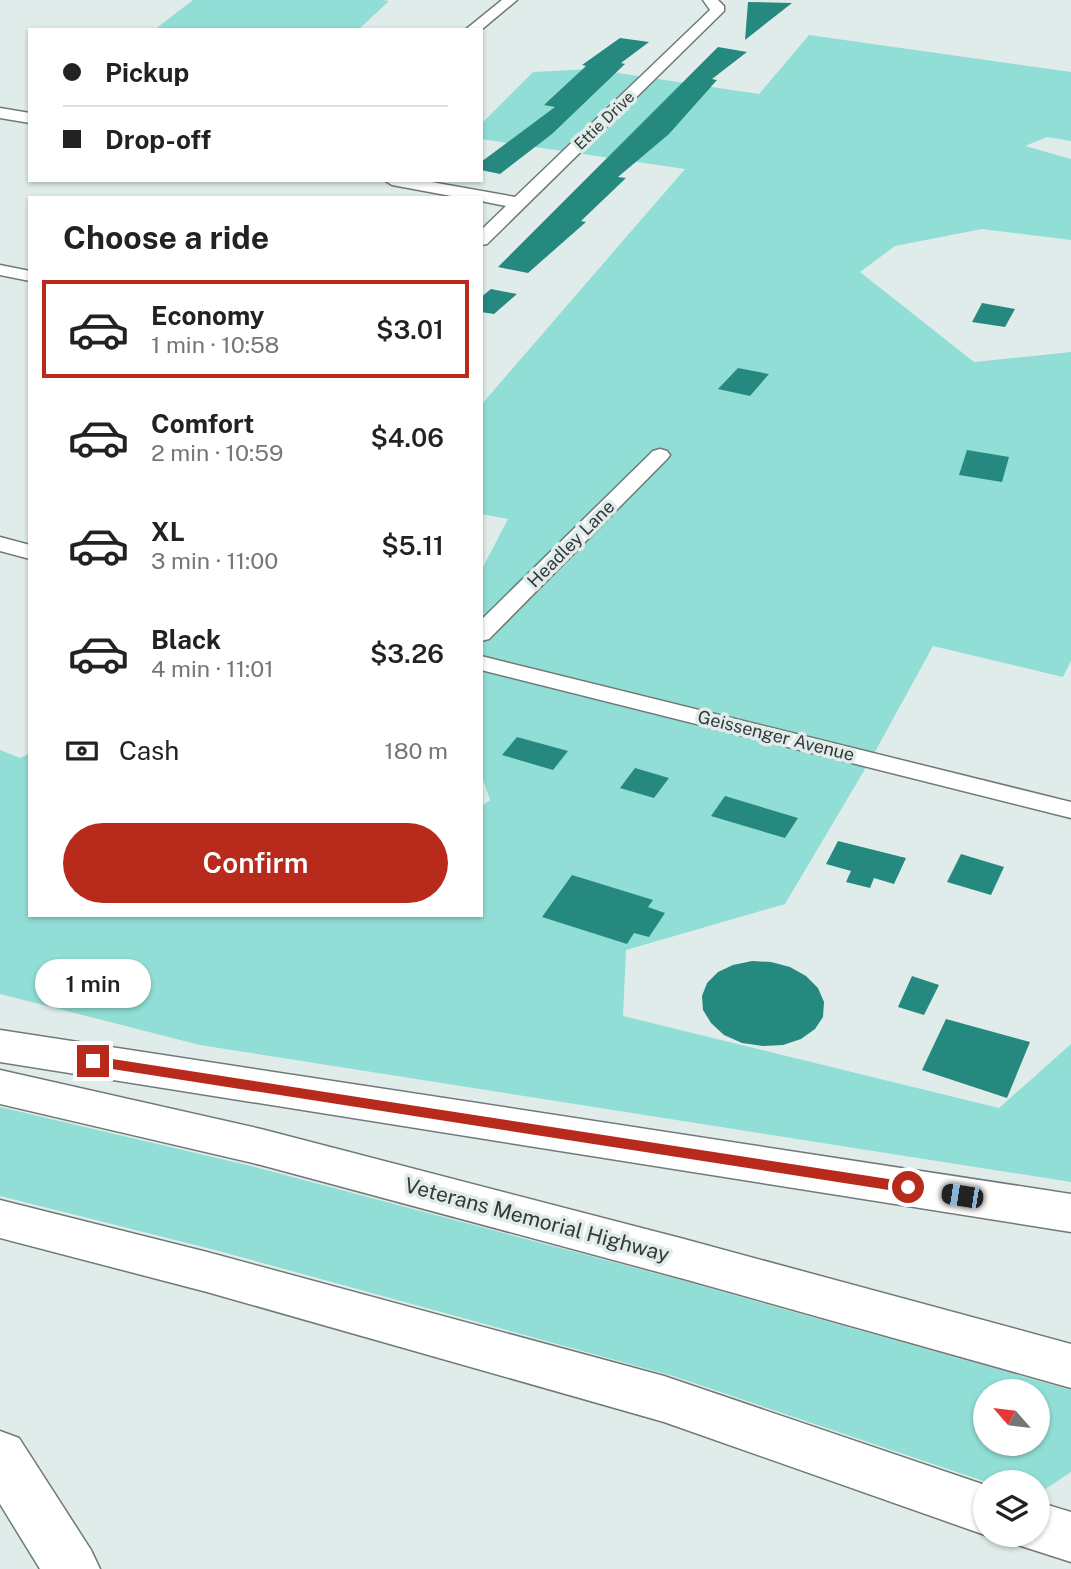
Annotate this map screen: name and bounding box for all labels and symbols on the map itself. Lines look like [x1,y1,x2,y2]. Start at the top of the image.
street label: Ettie Drive [570,87,638,154]
street label: Headley Lane [523,496,618,591]
street label: Geissenger Avenue [695,706,857,765]
callout: 1 min [35,960,151,1009]
route end [77,1045,109,1077]
route start [892,1171,924,1203]
street label: Veterans Memorial Highway [402,1172,672,1267]
car [940,1182,985,1210]
north arrow [973,1379,1050,1456]

